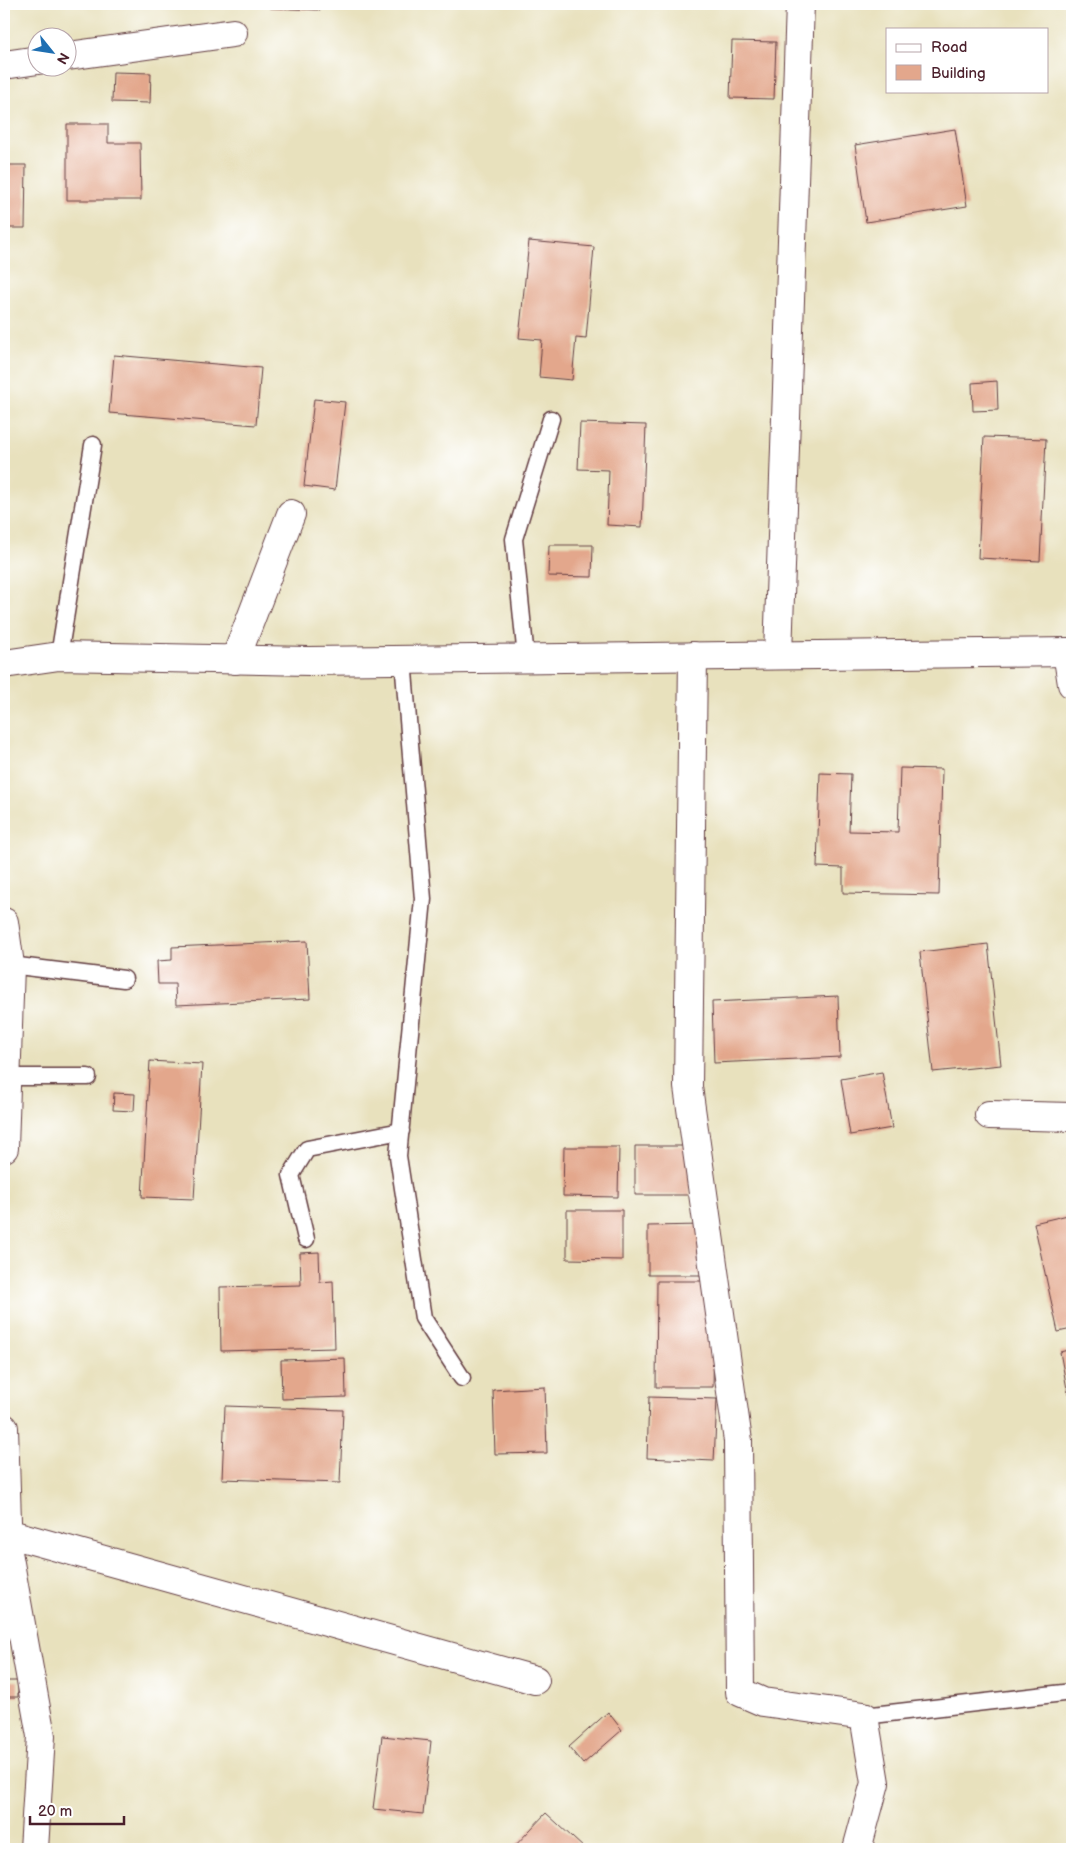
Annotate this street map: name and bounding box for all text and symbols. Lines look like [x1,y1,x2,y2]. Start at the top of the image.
north arrow [28,28,78,78]
legend [886,28,1048,92]
text: Road [931,38,967,57]
text: N [53,49,73,67]
text: Building [931,64,986,83]
scale bar [30,1793,124,1825]
text: 20 m [38,1802,72,1821]

